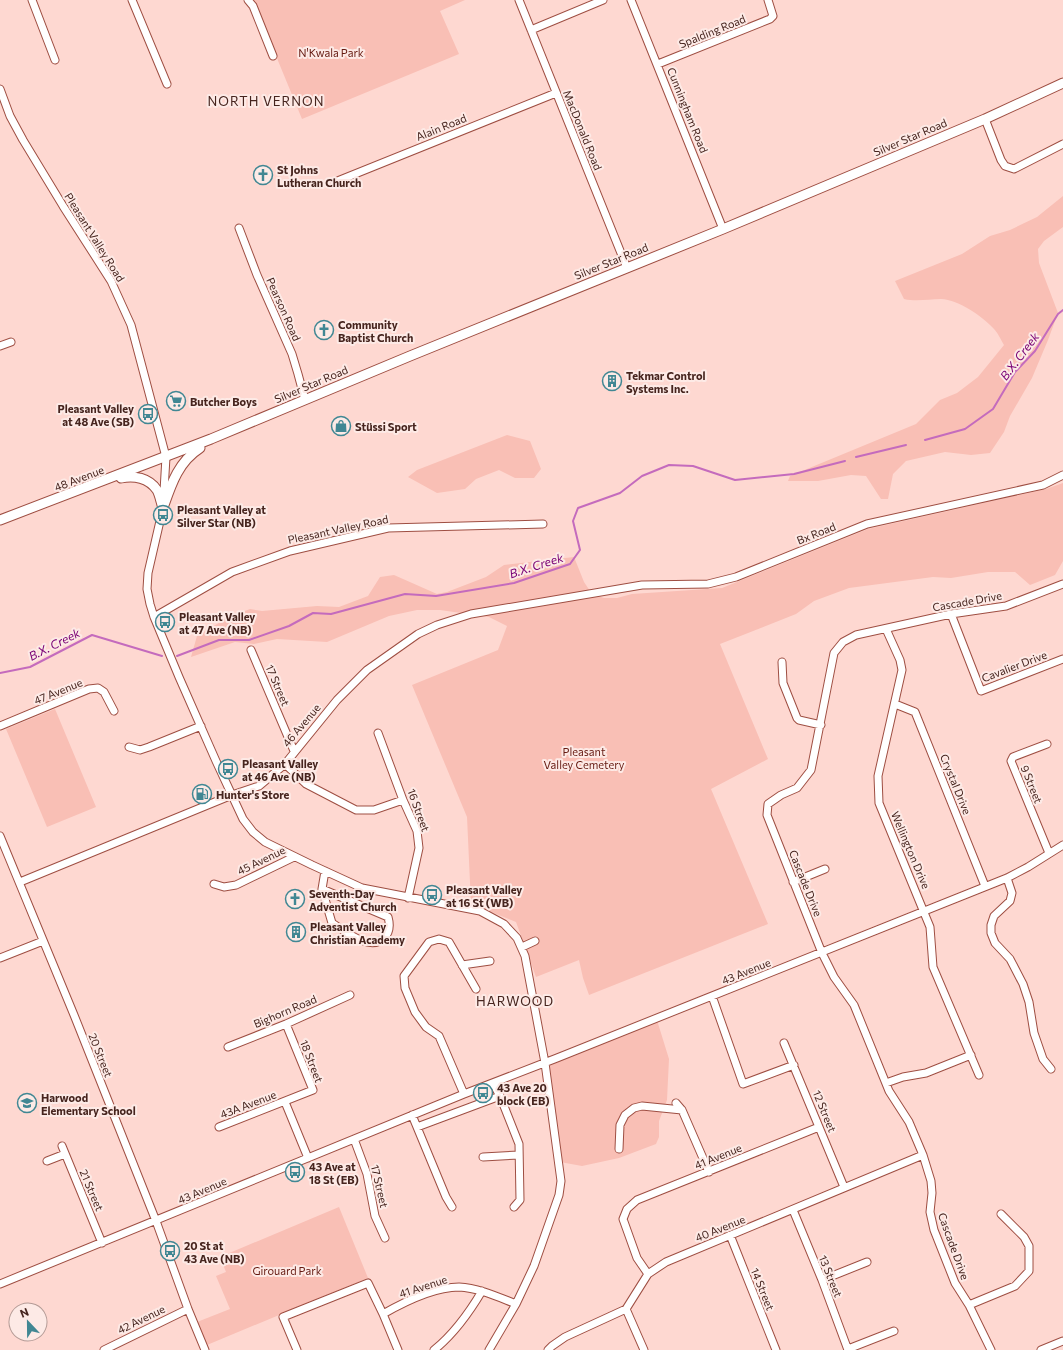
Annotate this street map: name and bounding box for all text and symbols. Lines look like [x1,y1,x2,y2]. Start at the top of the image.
street label: Spalding Road [677,12,747,50]
park label: N'Kwala Park [298,46,364,59]
street label: Cunningham Road [665,65,711,155]
street label: MacDonald Road [561,88,605,172]
district label: NORTH VERNON [207,93,325,109]
street label: Alain Road [414,111,468,143]
street label: Silver Star Road [871,116,949,158]
place label: St Johns Lutheran Church [277,163,361,189]
church icon: St Johns Lutheran Church [252,164,274,186]
street label: Pleasant Valley Road [62,190,128,284]
street label: Silver Star Road [572,240,650,282]
street label: Pearson Road [264,275,304,343]
place label: Community Baptist Church [338,318,413,344]
church icon: Community Baptist Church [313,319,335,341]
water label: B.X. Creek [997,329,1042,383]
street label: Silver Star Road [272,363,350,405]
place label: Tekmar Control Systems Inc. [626,369,706,395]
building icon: Tekmar Control Systems Inc. [601,370,623,392]
supermarket icon: Butcher Boys [165,390,187,412]
place label: Butcher Boys [190,395,257,408]
place label: Pleasant Valley at 48 Ave (SB) [58,402,134,428]
bus stop icon: Pleasant Valley at 48 Ave (SB) [137,403,159,425]
shop icon: Stüssi Sport [330,415,352,437]
place label: Stüssi Sport [355,420,417,433]
street label: 48 Avenue [52,463,106,493]
place label: Pleasant Valley at Silver Star (NB) [177,503,266,529]
bus stop icon: Pleasant Valley at Silver Star (NB) [152,504,174,526]
street label: Pleasant Valley Road [287,512,389,546]
street label: Bx Road [795,519,837,547]
water label: B.X. Creek [507,550,565,580]
street label: Cascade Drive [931,588,1003,614]
place label: Pleasant Valley at 47 Ave (NB) [179,610,255,636]
bus stop icon: Pleasant Valley at 47 Ave (NB) [154,611,176,633]
water label: B.X. Creek [26,625,82,663]
street label: Cavalier Drive [979,648,1049,684]
street label: 17 Street [263,662,293,708]
street label: 47 Avenue [32,675,84,707]
street label: 46 Avenue [279,701,323,749]
park label: Pleasant Valley Cemetery [544,745,625,771]
street label: Crystal Drive [938,752,974,816]
place label: Pleasant Valley at 46 Ave (NB) [242,757,318,783]
bus stop icon: Pleasant Valley at 46 Ave (NB) [217,758,239,780]
street label: 9 Street [1019,763,1046,805]
fuel station icon: Hunter's Store [191,783,213,805]
street label: 16 Street [405,787,433,834]
place label: Hunter's Store [216,788,290,801]
street label: Wellington Drive [889,809,933,891]
street label: 45 Avenue [235,843,287,877]
street label: Cascade Drive [787,848,825,918]
place label: Pleasant Valley at 16 St (WB) [446,883,522,909]
bus stop icon: Pleasant Valley at 16 St (WB) [421,884,443,906]
place label: Seventh-Day Adventist Church [309,887,397,913]
church icon: Seventh-Day Adventist Church [284,888,306,910]
place label: Pleasant Valley Christian Academy [310,920,405,946]
building icon: Pleasant Valley Christian Academy [285,921,307,943]
street label: 43 Avenue [720,955,773,987]
street label: Bighorn Road [252,992,318,1030]
district label: HARWOOD [476,993,554,1009]
street label: 20 Street [86,1031,116,1079]
street label: 18 Street [298,1038,326,1085]
place label: 43 Ave 20 block (EB) [497,1081,550,1107]
bus stop icon: 43 Ave 20 block (EB) [472,1082,494,1104]
street label: 43A Avenue [218,1087,278,1121]
street label: 12 Street [811,1088,839,1134]
place label: Harwood Elementary School [41,1091,136,1117]
school or university icon: Harwood Elementary School [16,1092,38,1114]
street label: 41 Avenue [693,1141,744,1171]
place label: 43 Ave at 18 St (EB) [309,1160,359,1186]
bus stop icon: 43 Ave at 18 St (EB) [284,1161,306,1183]
street label: 17 Street [369,1163,391,1209]
street label: 21 Street [77,1167,107,1213]
street label: 43 Avenue [176,1174,228,1206]
street label: Cascade Drive [936,1211,972,1281]
street label: 40 Avenue [693,1212,747,1244]
place label: 20 St at 43 Ave (NB) [184,1239,245,1265]
bus stop icon: 20 St at 43 Ave (NB) [159,1240,181,1262]
street label: 13 Street [817,1253,845,1299]
park label: Girouard Park [252,1264,322,1277]
street label: 14 Street [749,1266,778,1313]
street label: 41 Avenue [397,1272,449,1300]
north arrow [8,1302,48,1342]
street label: 42 Avenue [115,1302,167,1336]
text: N [18,1305,30,1320]

